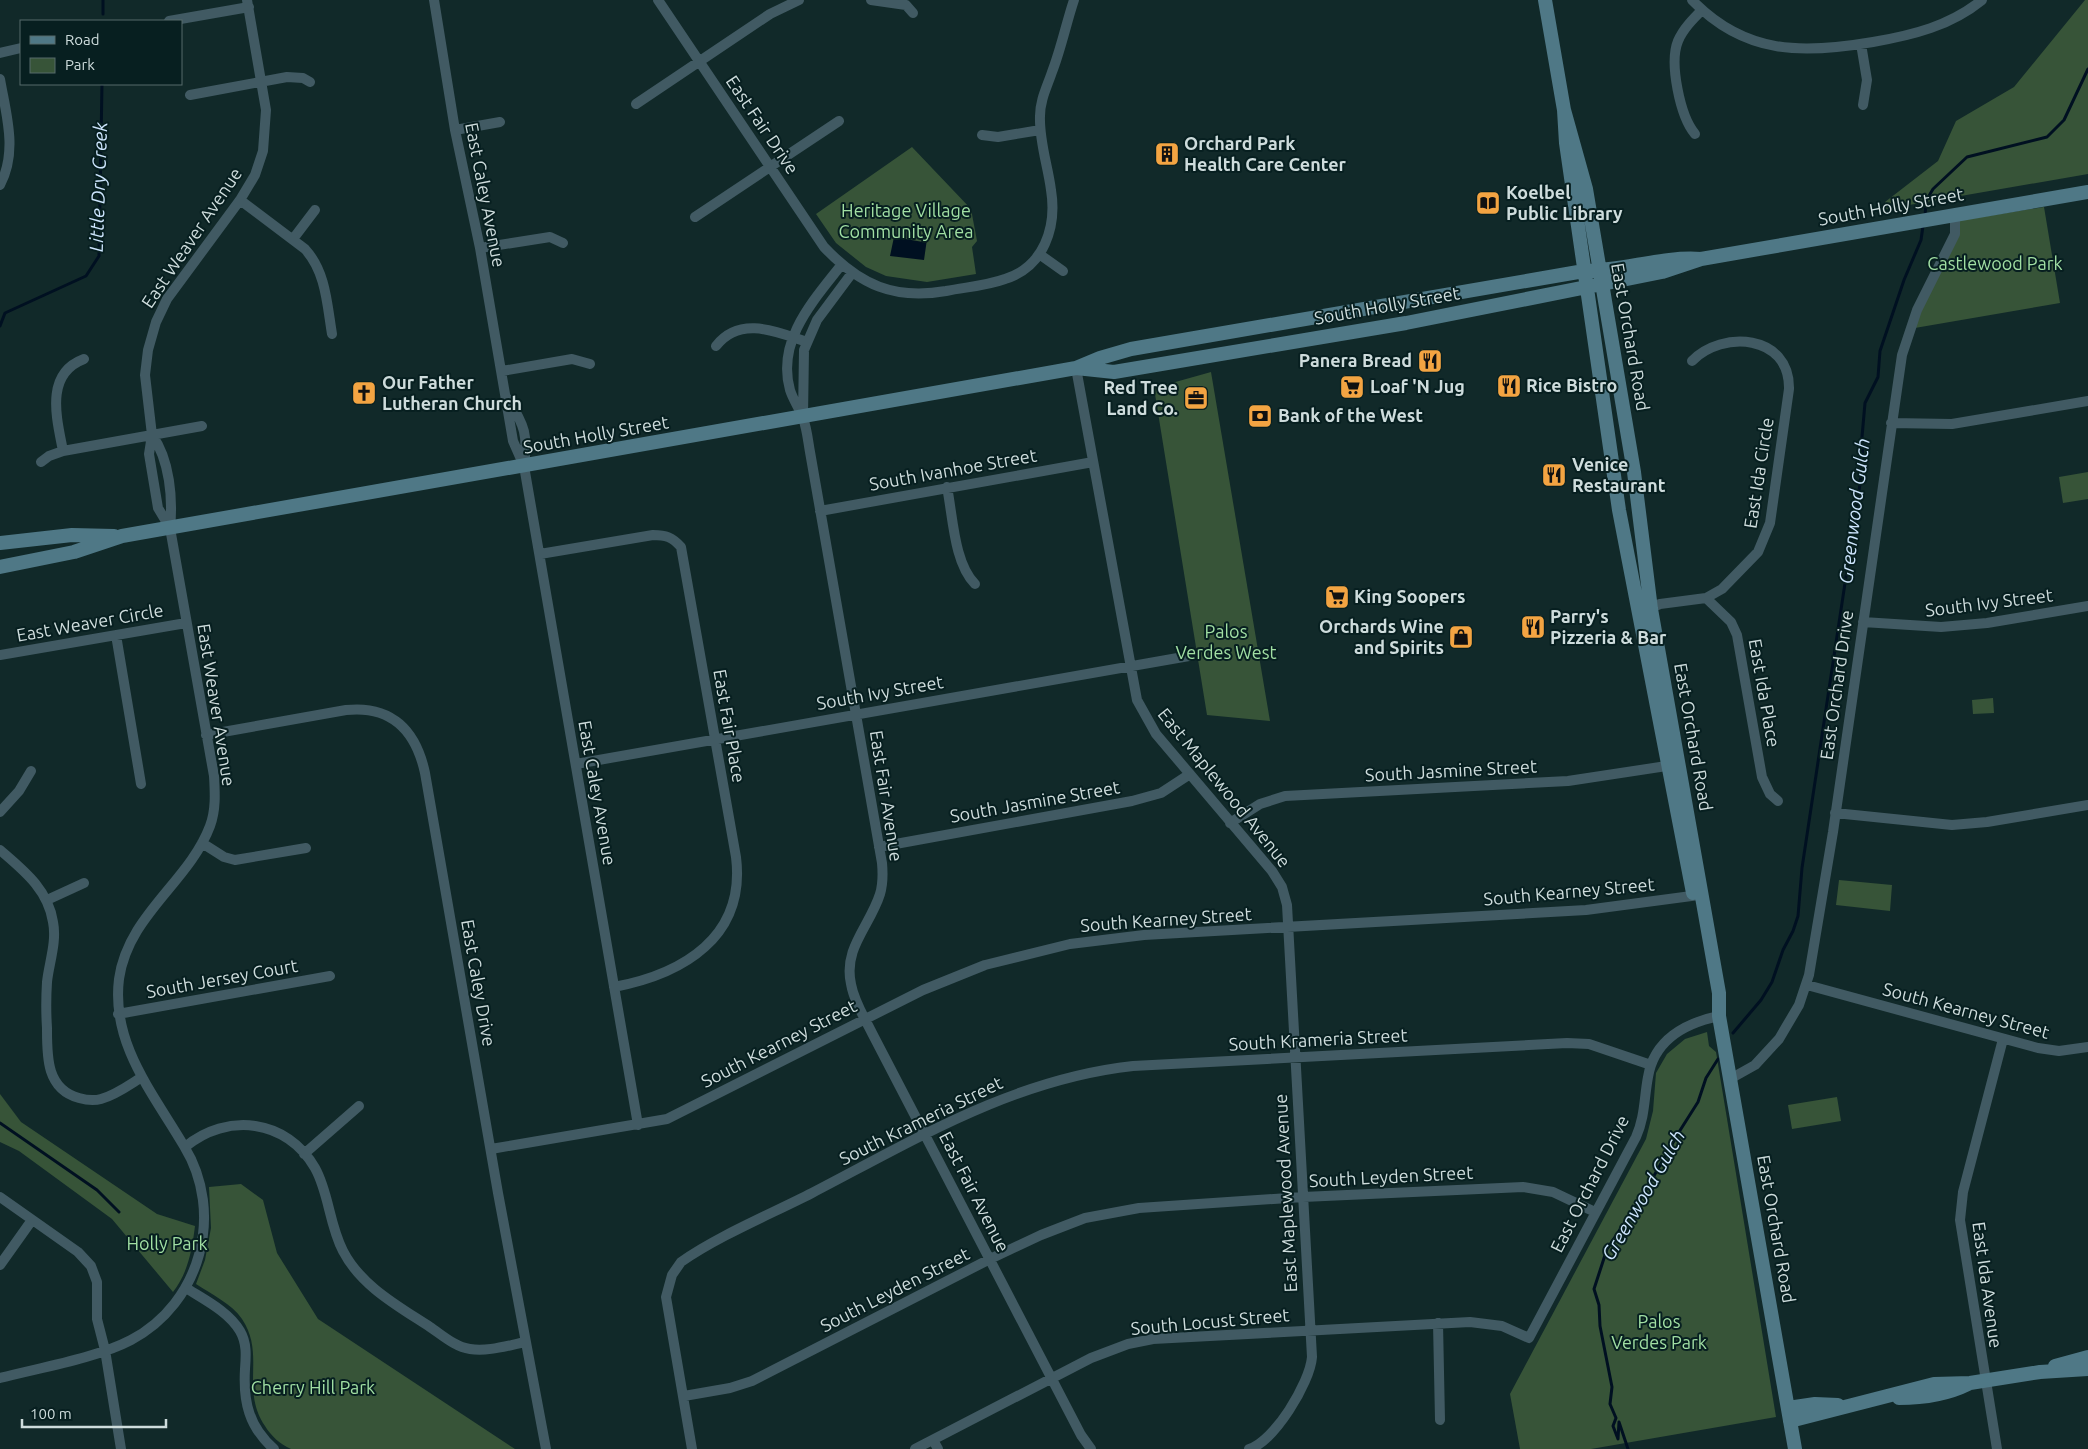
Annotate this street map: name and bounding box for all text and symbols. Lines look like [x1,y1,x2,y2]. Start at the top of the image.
legend [20,20,182,85]
text: Road [65,31,100,48]
text: Park [65,56,95,73]
street label: East Fair Drive [723,71,803,177]
water label: Little Dry Creek [85,121,111,252]
street label: East Caley Avenue [462,121,510,269]
place label: Orchard Park Health Care Center [1184,133,1347,174]
building icon: Orchard Park Health Care Center [1154,141,1180,167]
street label: East Weaver Avenue [137,164,245,311]
place label: Koelbel Public Library [1506,182,1623,223]
street label: South Holly Street [1817,183,1965,229]
library icon: Koelbel Public Library [1475,190,1501,216]
park label: Heritage Village Community Area [838,200,974,241]
park label: Castlewood Park [1927,253,2063,273]
street label: East Orchard Road [1608,261,1654,412]
street label: South Holly Street [1313,282,1461,328]
restaurant icon: Panera Bread [1417,348,1443,374]
place label: Panera Bread [1299,350,1412,370]
place label: Our Father Lutheran Church [382,372,522,413]
restaurant icon: Rice Bistro [1496,373,1522,399]
supermarket icon: Loaf 'N Jug [1339,374,1365,400]
place label: Rice Bistro [1526,375,1617,395]
place label: Loaf 'N Jug [1370,376,1465,396]
place label: Red Tree Land Co. [1103,377,1178,418]
church icon: Our Father Lutheran Church [351,380,377,406]
office icon: Red Tree Land Co. [1183,385,1209,411]
bank icon: Bank of the West [1247,403,1273,429]
place label: Bank of the West [1278,405,1423,425]
street label: South Holly Street [522,411,670,457]
street label: East Ida Circle [1739,416,1777,530]
water label: Greenwood Gulch [1834,437,1874,585]
street label: South Ivanhoe Street [868,444,1038,494]
place label: Venice Restaurant [1572,454,1666,495]
restaurant icon: Venice Restaurant [1541,462,1567,488]
supermarket icon: King Soopers [1324,584,1350,610]
street label: South Ivy Street [1924,584,2054,620]
place label: King Soopers [1354,586,1466,606]
street label: East Weaver Circle [15,599,165,645]
place label: Parry's Pizzeria & Bar [1550,606,1667,647]
street label: East Orchard Drive [1816,609,1856,761]
restaurant icon: Parry's Pizzeria & Bar [1520,614,1546,640]
place label: Orchards Wine and Spirits [1319,616,1444,657]
park label: Palos Verdes West [1175,621,1277,662]
street label: East Weaver Avenue [194,622,240,787]
shop icon: Orchards Wine and Spirits [1448,624,1474,650]
street label: East Ida Place [1746,637,1784,749]
street label: East Orchard Road [1671,661,1717,812]
street label: East Fair Place [710,668,750,784]
street label: South Ivy Street [815,671,945,713]
street label: East Maplewood Avenue [1154,704,1295,871]
street label: East Caley Avenue [575,719,621,867]
street label: East Fair Avenue [867,729,907,863]
street label: South Jasmine Street [1364,756,1537,784]
street label: South Jasmine Street [948,776,1121,826]
street label: South Kearney Street [1483,874,1655,908]
street label: South Kearney Street [1080,903,1252,935]
street label: East Caley Drive [458,918,500,1048]
street label: South Jersey Court [144,955,299,1001]
street label: South Kearney Street [1881,978,2052,1042]
street label: South Kearney Street [697,995,860,1091]
street label: South Krameria Street [1228,1024,1408,1054]
street label: South Krameria Street [836,1072,1005,1168]
street label: East Maplewood Avenue [1270,1093,1300,1293]
street label: East Orchard Drive [1546,1112,1632,1255]
water label: Greenwood Gulch [1597,1126,1689,1264]
street label: East Fair Avenue [936,1128,1014,1255]
street label: East Orchard Road [1754,1153,1800,1304]
street label: South Leyden Street [1308,1162,1474,1190]
street label: East Ida Avenue [1969,1220,2007,1349]
park label: Holly Park [126,1233,208,1253]
street label: South Leyden Street [817,1243,972,1335]
street label: South Locust Street [1130,1304,1290,1338]
park label: Palos Verdes Park [1611,1311,1707,1352]
park label: Cherry Hill Park [251,1377,375,1397]
scale bar [22,1396,166,1428]
text: 100 m [30,1405,72,1422]

